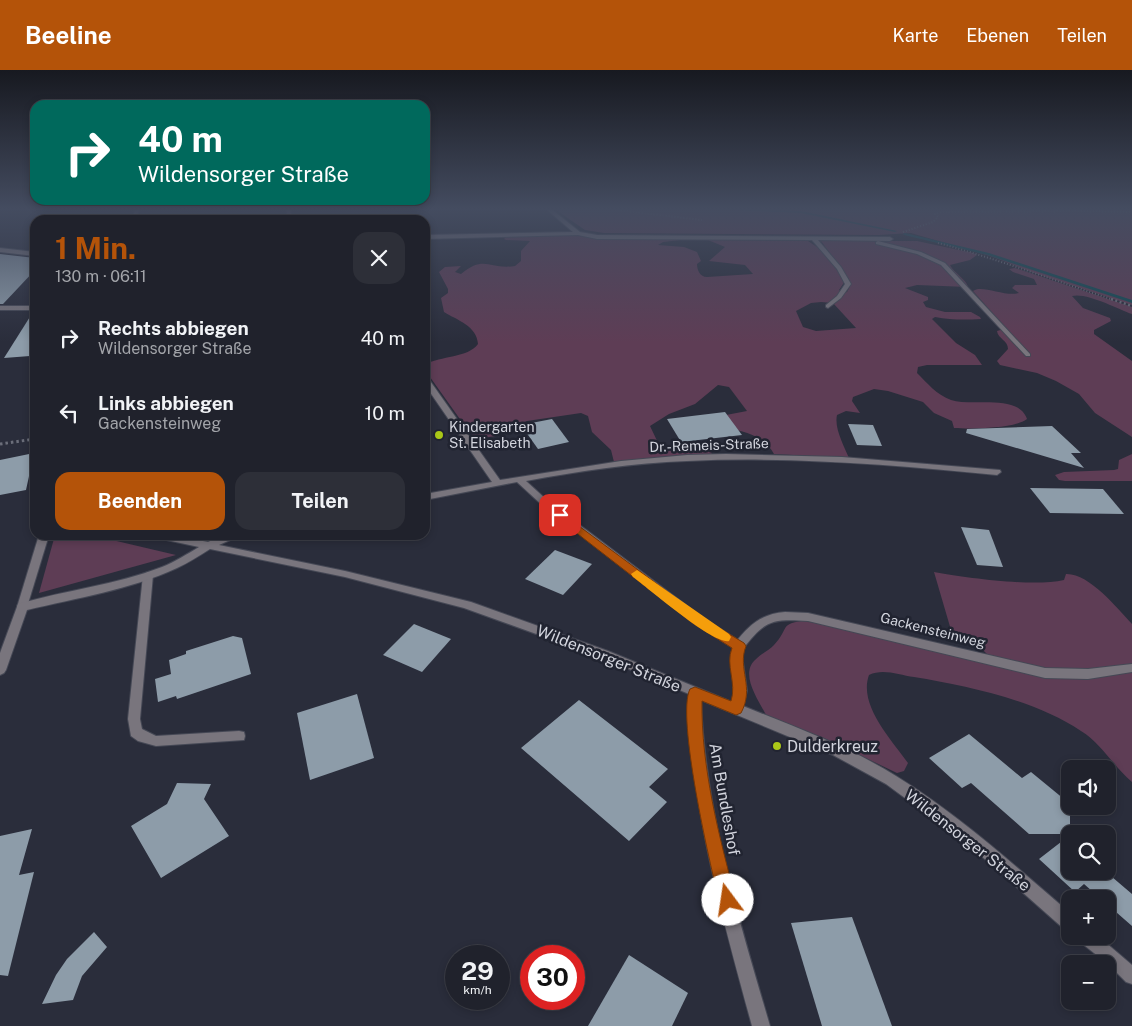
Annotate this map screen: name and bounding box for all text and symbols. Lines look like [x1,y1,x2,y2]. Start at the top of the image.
text: Beeline [25,21,112,49]
text: Karte [893,25,938,46]
text: Ebenen [966,25,1029,46]
text: Teilen [1057,25,1107,46]
text: 40 m [138,119,223,160]
icon: right [55,120,120,185]
text: Wildensorger Straße [138,161,349,187]
text: 1 Min. [55,230,136,266]
button: close [353,232,405,284]
text: 130 m · 06:11 [55,267,147,286]
text: Rechts abbiegen [98,317,249,339]
icon: right [55,324,83,352]
text: 40 m [360,327,405,349]
text: Wildensorger Straße [98,339,252,358]
text: Links abbiegen [98,392,234,414]
icon: left [55,399,83,427]
text: 10 m [365,402,405,424]
text: Gackensteinweg [98,414,221,433]
place label: Kindergarten St. Elisabeth [449,419,535,451]
marker: Kindergarten St. Elisabeth [433,429,445,441]
street label: Dr.-Remeis-Straße [649,435,769,455]
button: Beenden [55,472,225,530]
button: Teilen [235,472,405,530]
pin [539,494,581,536]
icon: arrive [546,501,574,529]
street label: Gackensteinweg [879,609,988,651]
street label: Wildensorger Straße [534,621,684,696]
place label: Dulderkreuz [787,737,878,756]
marker: Dulderkreuz [771,740,783,752]
street label: Am Bundleshof [705,741,744,857]
map controls [1061,760,1116,1010]
button: sound [1061,760,1116,815]
street label: Wildensorger Straße [901,786,1034,895]
button: search [1061,825,1116,880]
position arrow [701,873,753,925]
button: + [1061,890,1116,945]
speed limit sign: 30 [520,945,585,1010]
button: − [1061,955,1116,1010]
text: 29 [461,956,494,986]
text: km/h [463,983,492,997]

